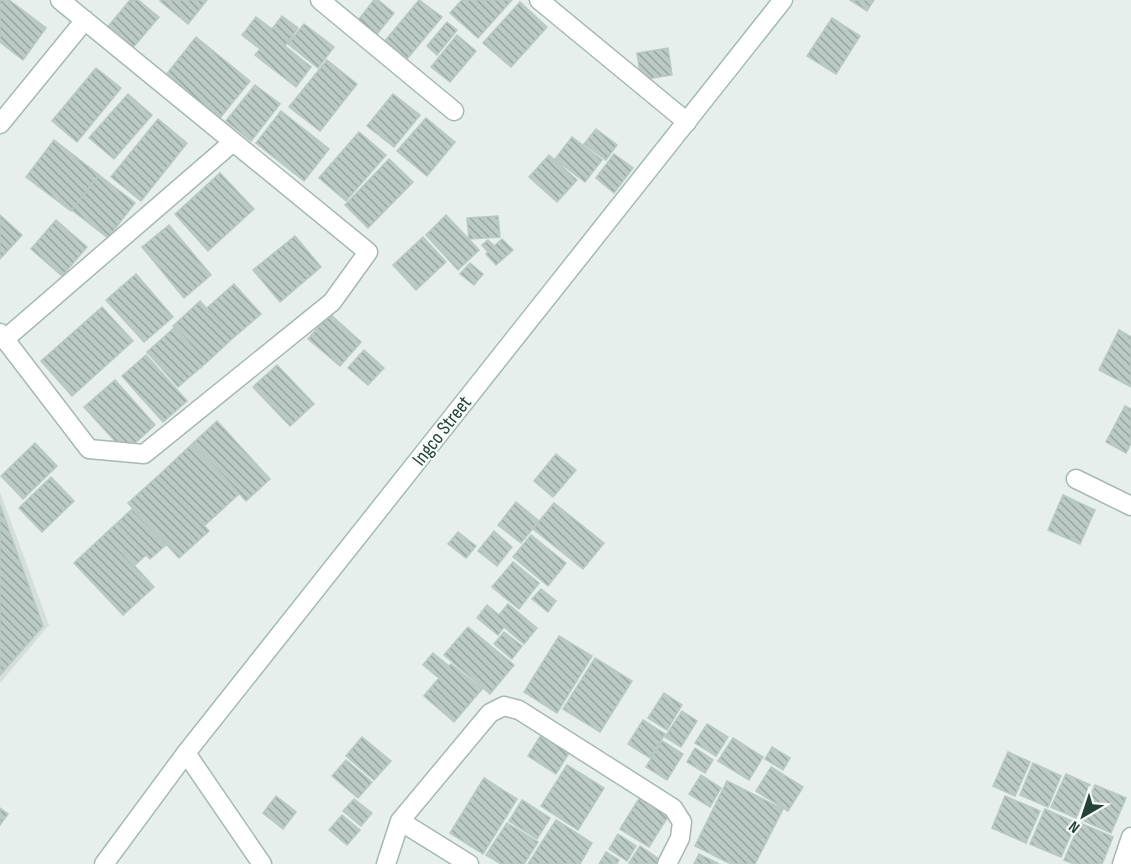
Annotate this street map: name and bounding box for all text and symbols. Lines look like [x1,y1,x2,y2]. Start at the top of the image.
street label: Ingco Street [407,391,477,471]
north arrow [1053,786,1113,846]
text: N [1065,816,1084,837]

